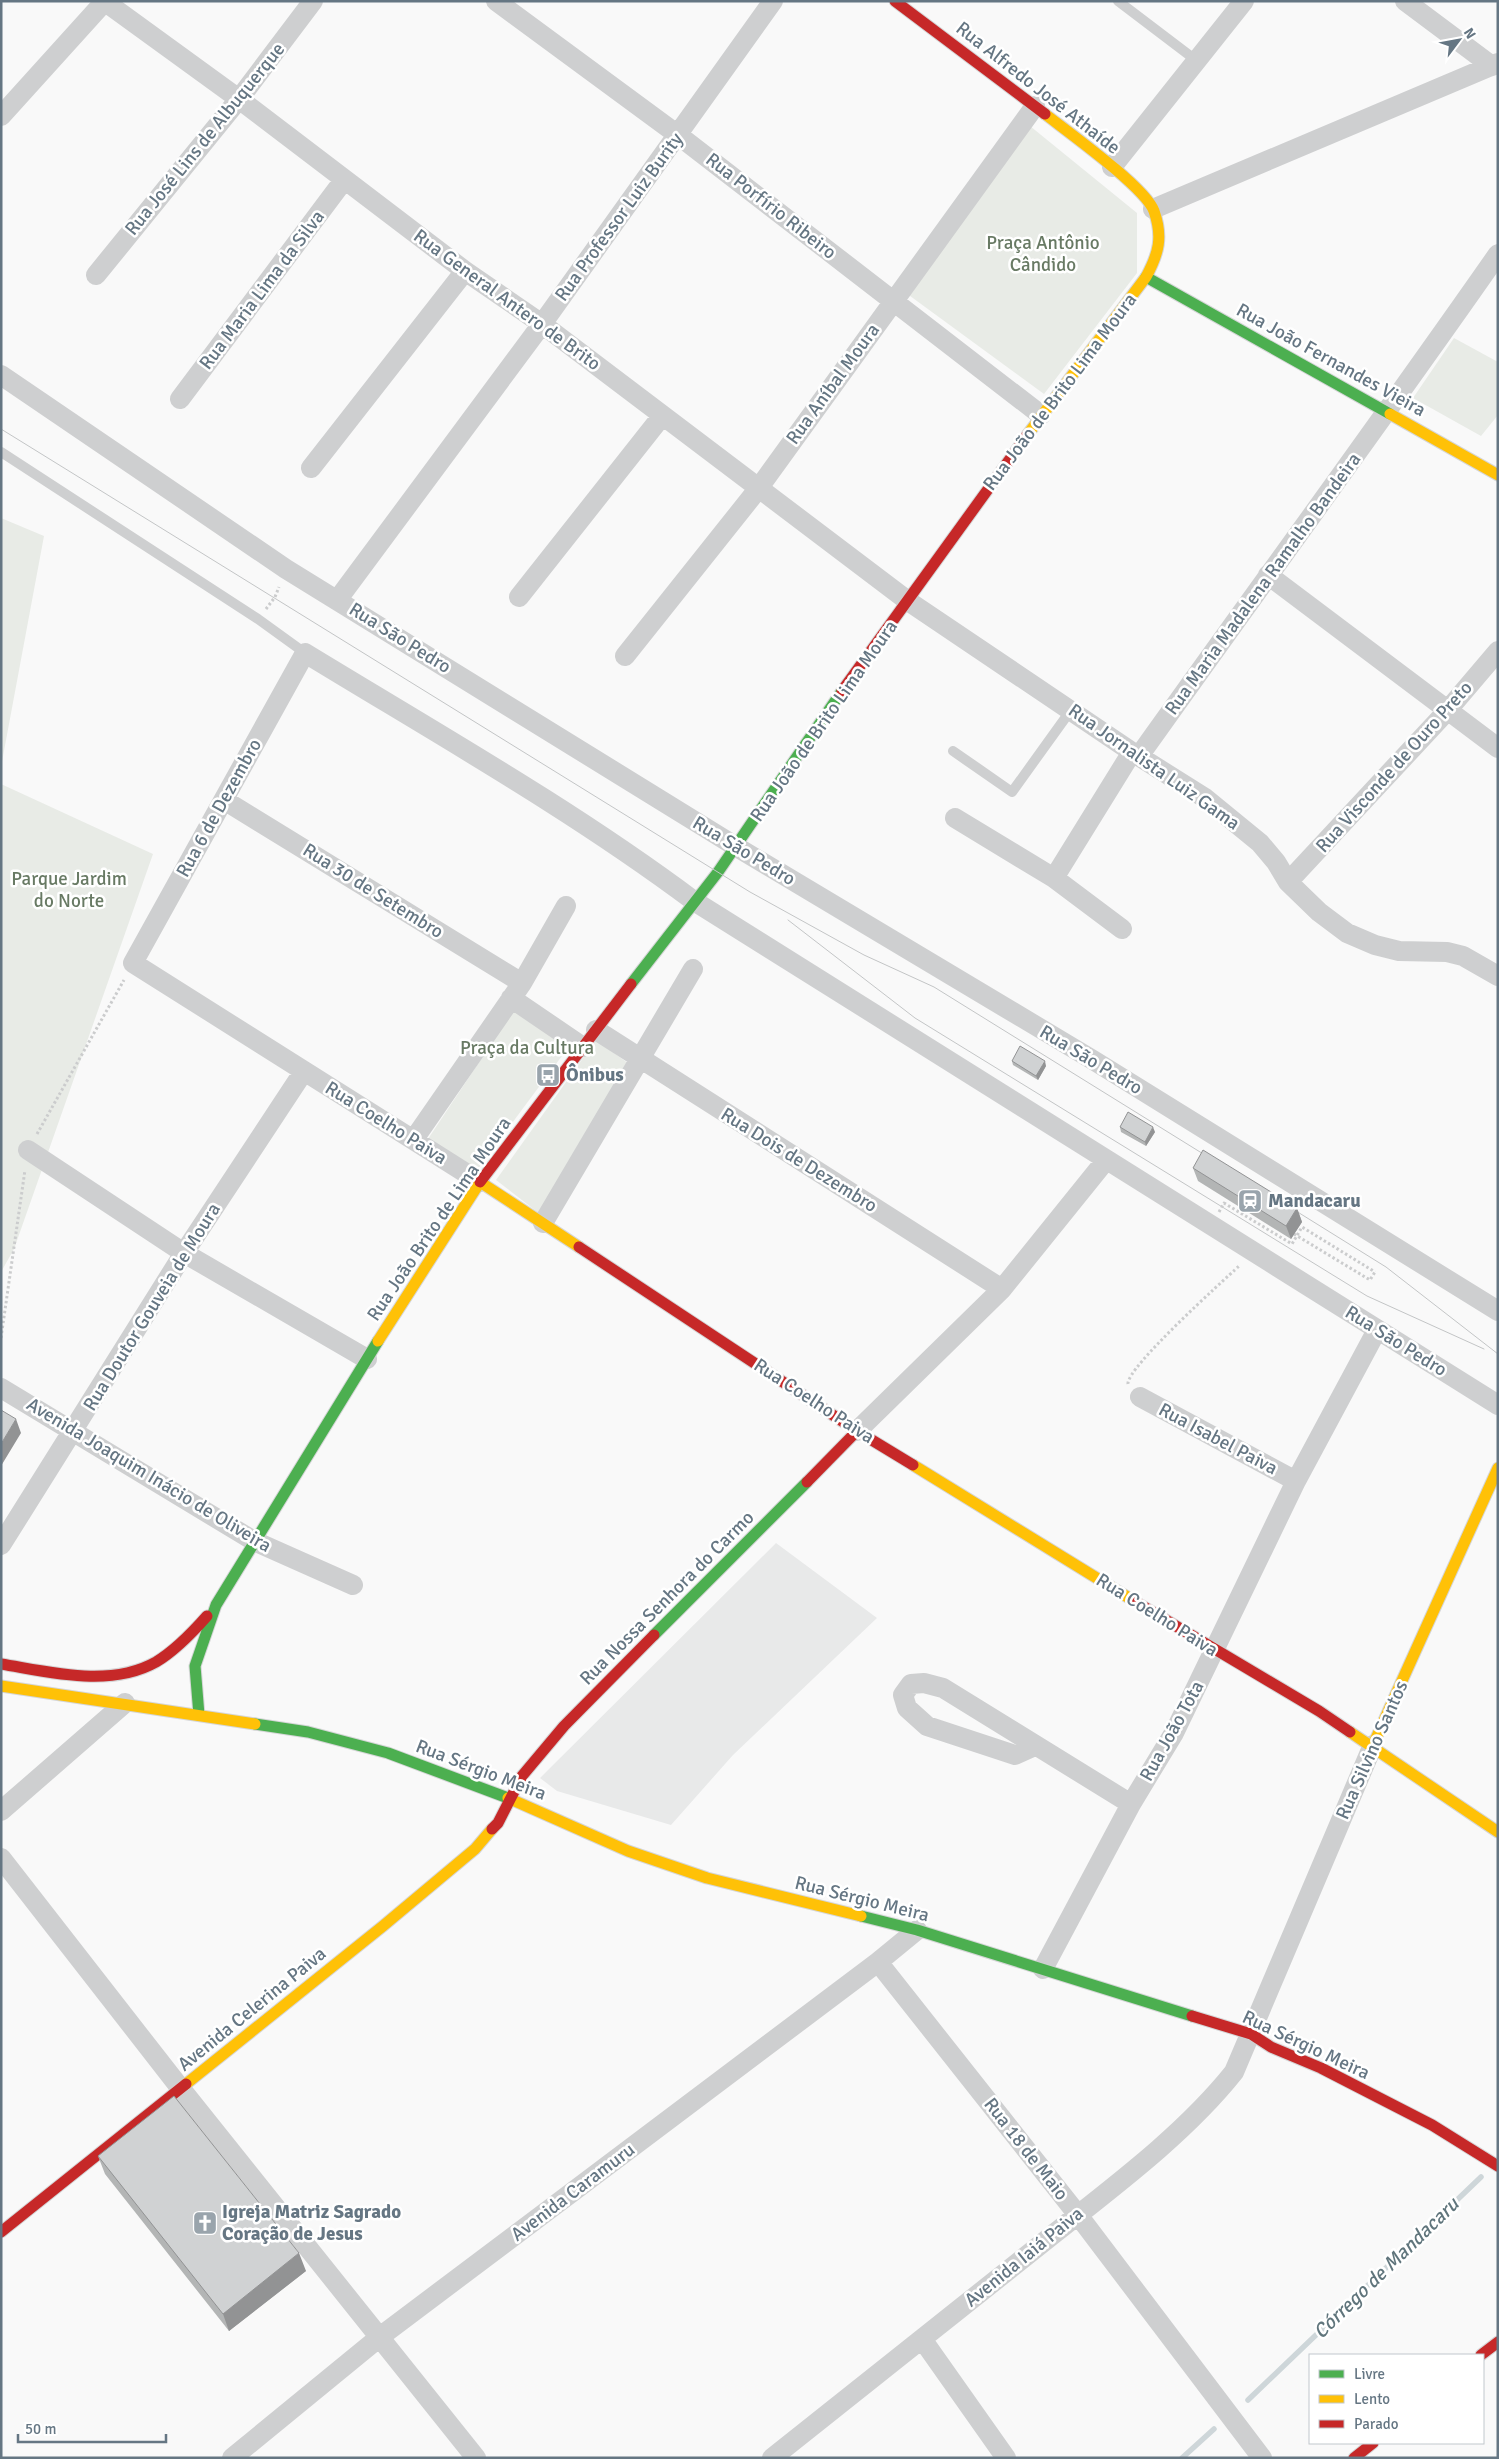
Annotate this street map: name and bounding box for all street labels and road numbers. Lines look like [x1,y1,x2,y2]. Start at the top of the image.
street label: Rua Alfredo José Athaíde [951,16,1125,160]
street label: Rua José Lins de Albuquerque [120,38,290,240]
street label: Rua Professor Luiz Burity [550,128,688,306]
street label: Rua Porfírio Ribeiro [701,147,841,265]
street label: Rua Maria Lima da Silva [194,206,330,374]
street label: Rua General Antero de Brito [409,224,605,376]
street label: Rua João de Brito Lima Moura [978,289,1142,495]
street label: Rua João Fernandes Vieira [1232,298,1430,422]
street label: Rua Aníbal Moura [781,319,885,449]
street label: Rua Maria Madalena Ramalho Bandeira [1160,448,1366,720]
street label: Rua São Pedro [345,597,456,679]
street label: Rua João de Brito Lima Moura [745,615,903,827]
street label: Rua Visconde de Ouro Preto [1311,676,1478,858]
street label: Rua Jornalista Luiz Gama [1063,699,1245,835]
street label: Rua 6 de Dezembro [171,734,267,881]
street label: Rua São Pedro [688,811,800,891]
street label: Rua 30 de Setembro [298,838,448,944]
street label: Rua São Pedro [1035,1020,1147,1100]
street label: Rua Coelho Paiva [321,1076,451,1170]
street label: Rua Dois de Dezembro [716,1102,882,1218]
street label: Rua João Brito de Lima Moura [362,1112,516,1326]
street label: Rua Doutor Gouveia de Moura [78,1199,226,1415]
street label: Rua São Pedro [1341,1300,1452,1382]
street label: Rua Coelho Paiva [749,1353,879,1449]
street label: Avenida Joaquim Inácio de Oliveira [22,1392,276,1558]
street label: Rua Isabel Paiva [1154,1398,1282,1480]
street label: Rua Nossa Senhora do Carmo [575,1506,759,1690]
street label: Rua Coelho Paiva [1092,1568,1222,1662]
street label: Rua João Tota [1135,1677,1209,1785]
street label: Rua Silvino Santos [1331,1677,1413,1823]
street label: Rua Sérgio Meira [412,1734,550,1806]
street label: Rua Sérgio Meira [792,1871,932,1927]
street label: Avenida Celerina Paiva [173,1942,331,2076]
street label: Rua Sérgio Meira [1239,2005,1373,2085]
street label: Rua 18 de Maio [978,2093,1074,2205]
street label: Avenida Caramuru [506,2138,640,2246]
street label: Avenida Iaiá Paiva [960,2202,1088,2312]

